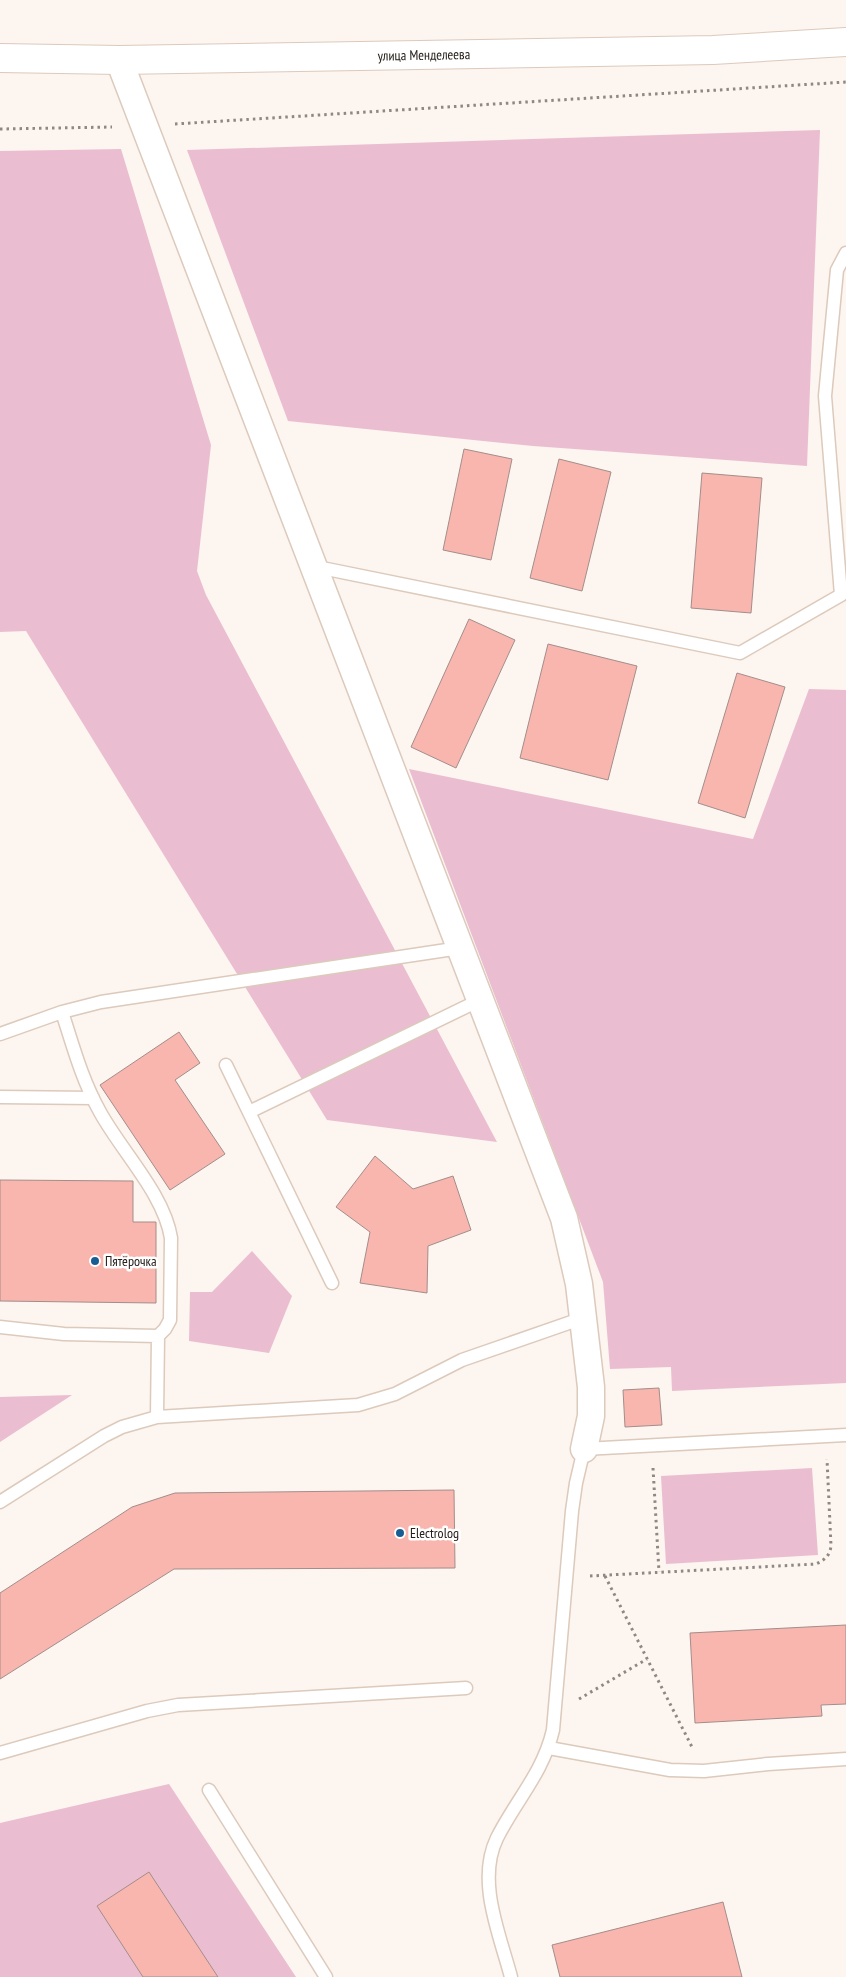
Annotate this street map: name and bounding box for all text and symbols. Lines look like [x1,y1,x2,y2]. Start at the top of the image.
street label: улица Менделеева [377,45,470,65]
place label: Пятёрочка [105,1252,157,1270]
marker: Пятёрочка [89,1255,101,1267]
place label: Electrolog [410,1524,459,1542]
marker: Electrolog [394,1527,406,1539]

